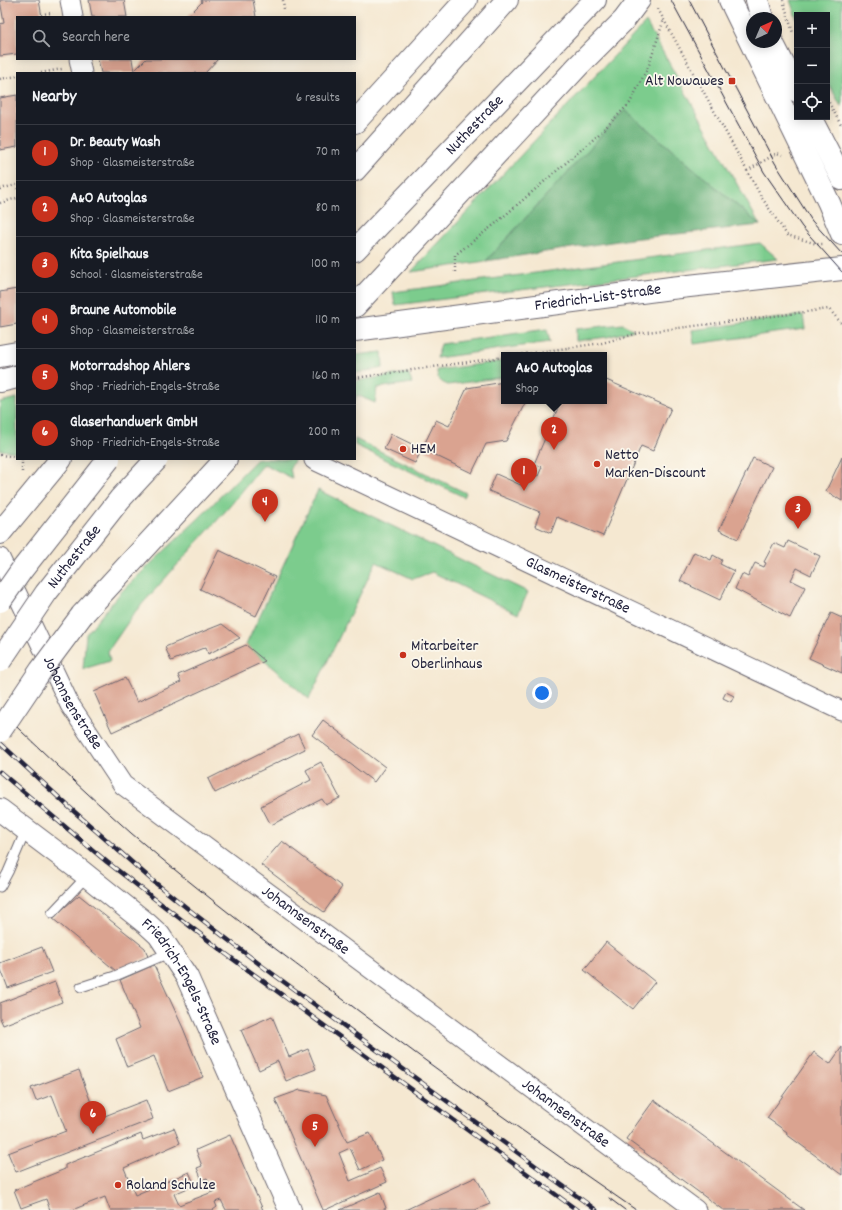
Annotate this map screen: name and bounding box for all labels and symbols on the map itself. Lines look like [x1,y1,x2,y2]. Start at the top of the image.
north arrow [746,12,782,48]
place label: Alt Nowawes [645,70,724,93]
marker: Alt Nowawes [727,76,737,86]
street label: Nuthestraße [440,90,509,161]
street label: Friedrich-List-Straße [533,278,663,318]
pin: 2 [541,417,567,450]
place label: HEM [411,438,436,461]
marker: HEM [398,444,408,454]
place label: Netto Marken-Discount [605,444,706,485]
pin: 1 [511,458,537,491]
marker: Netto Marken-Discount [592,459,602,469]
pin: 4 [252,489,278,522]
pin: 3 [785,496,811,529]
street label: Nuthestraße [42,520,107,594]
street label: Glasmeisterstraße [521,551,634,620]
place label: Mitarbeiter Oberlinhaus [411,635,483,676]
marker: Mitarbeiter Oberlinhaus [398,650,408,660]
street label: Johannsenstraße [37,652,108,754]
your location [532,683,552,703]
street label: Johannsenstraße [257,880,354,961]
street label: Friedrich-Engels-Straße [136,912,227,1049]
street label: Johannsenstraße [517,1073,615,1154]
pin: 6 [80,1101,106,1134]
pin: 5 [302,1114,328,1147]
place label: Roland Schulze [126,1174,215,1197]
marker: Roland Schulze [113,1180,123,1190]

